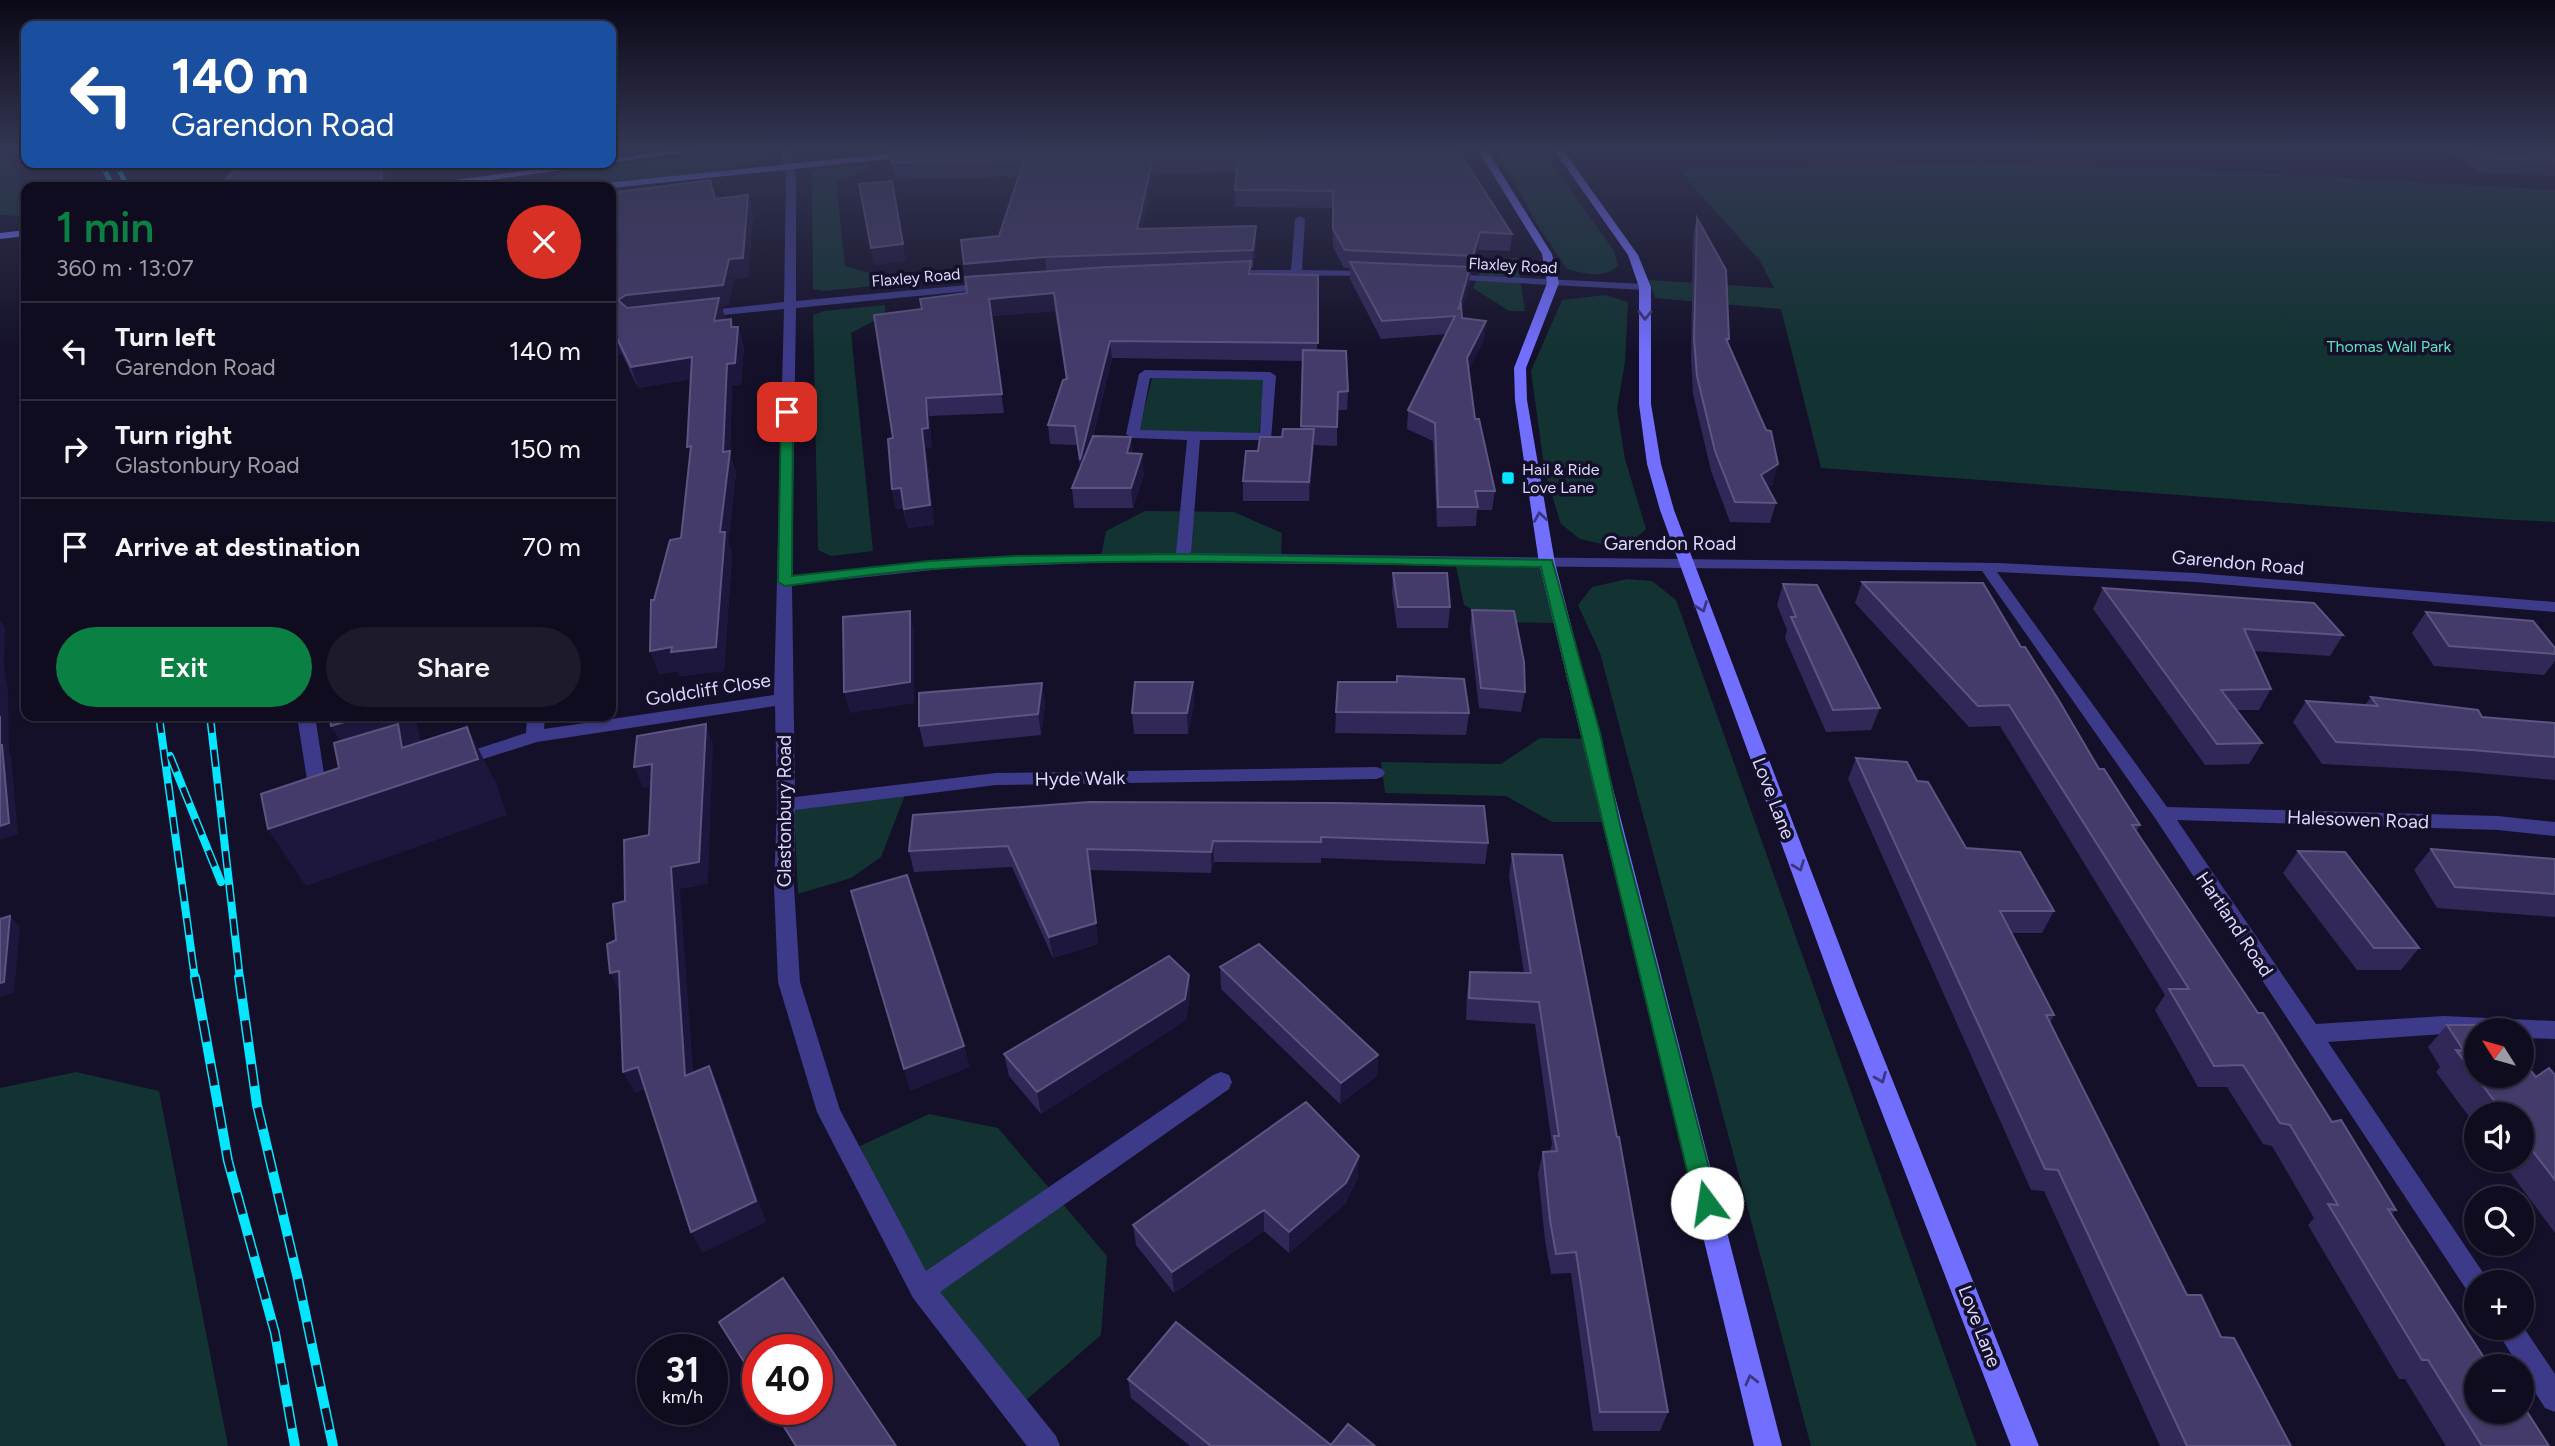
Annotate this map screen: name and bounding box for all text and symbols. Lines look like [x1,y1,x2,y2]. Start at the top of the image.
text: 140 m [171,46,309,105]
icon: left [56,49,147,140]
text: Garendon Road [171,106,395,144]
text: 1 min [56,202,154,253]
button: close [507,205,581,279]
text: 360 m · 13:07 [56,254,194,282]
street label: Flaxley Road [1468,254,1558,277]
street label: Flaxley Road [871,264,961,291]
one-way arrow [1637,310,1653,320]
text: Turn left [115,321,216,353]
icon: left [56,332,94,370]
text: 140 m [509,335,581,367]
park label: Thomas Wall Park [2327,337,2451,356]
text: Garendon Road [115,353,276,381]
pin [757,382,817,442]
icon: arrive [768,393,806,431]
text: Turn right [115,419,232,451]
icon: right [56,430,94,468]
text: 150 m [510,433,581,465]
text: Glastonbury Road [115,451,300,479]
place label: Hail & Ride Love Lane [1522,460,1600,497]
marker: Hail & Ride Love Lane [1500,470,1516,486]
one-way arrow [1532,511,1547,523]
icon: arrive [56,528,94,566]
text: Arrive at destination [115,531,360,563]
text: 70 m [522,531,581,563]
street label: Garendon Road [1604,532,1736,555]
street label: Garendon Road [2171,545,2305,580]
one-way arrow [1694,600,1708,612]
button: Exit [56,627,312,707]
button: Share [326,627,581,707]
street label: Goldcliff Close [644,668,772,711]
street label: Glastonbury Road [773,735,796,887]
street label: Love Lane [1747,754,1800,842]
street label: Hyde Walk [1034,766,1126,791]
street label: Halesowen Road [2287,806,2429,833]
one-way arrow [1791,859,1805,871]
street label: Hartland Road [2191,867,2278,981]
north arrow [2464,1018,2534,1088]
map controls [2464,1018,2534,1424]
one-way arrow [1873,1071,1887,1083]
button: sound [2464,1102,2534,1172]
position arrow [1670,1166,1744,1240]
button: search [2464,1186,2534,1256]
button: + [2464,1270,2534,1340]
street label: Love Lane [1953,1282,2006,1370]
speed limit sign: 40 [742,1334,833,1425]
text: 31 [665,1349,700,1391]
button: − [2464,1354,2534,1424]
one-way arrow [1745,1374,1759,1386]
text: km/h [662,1386,703,1408]

